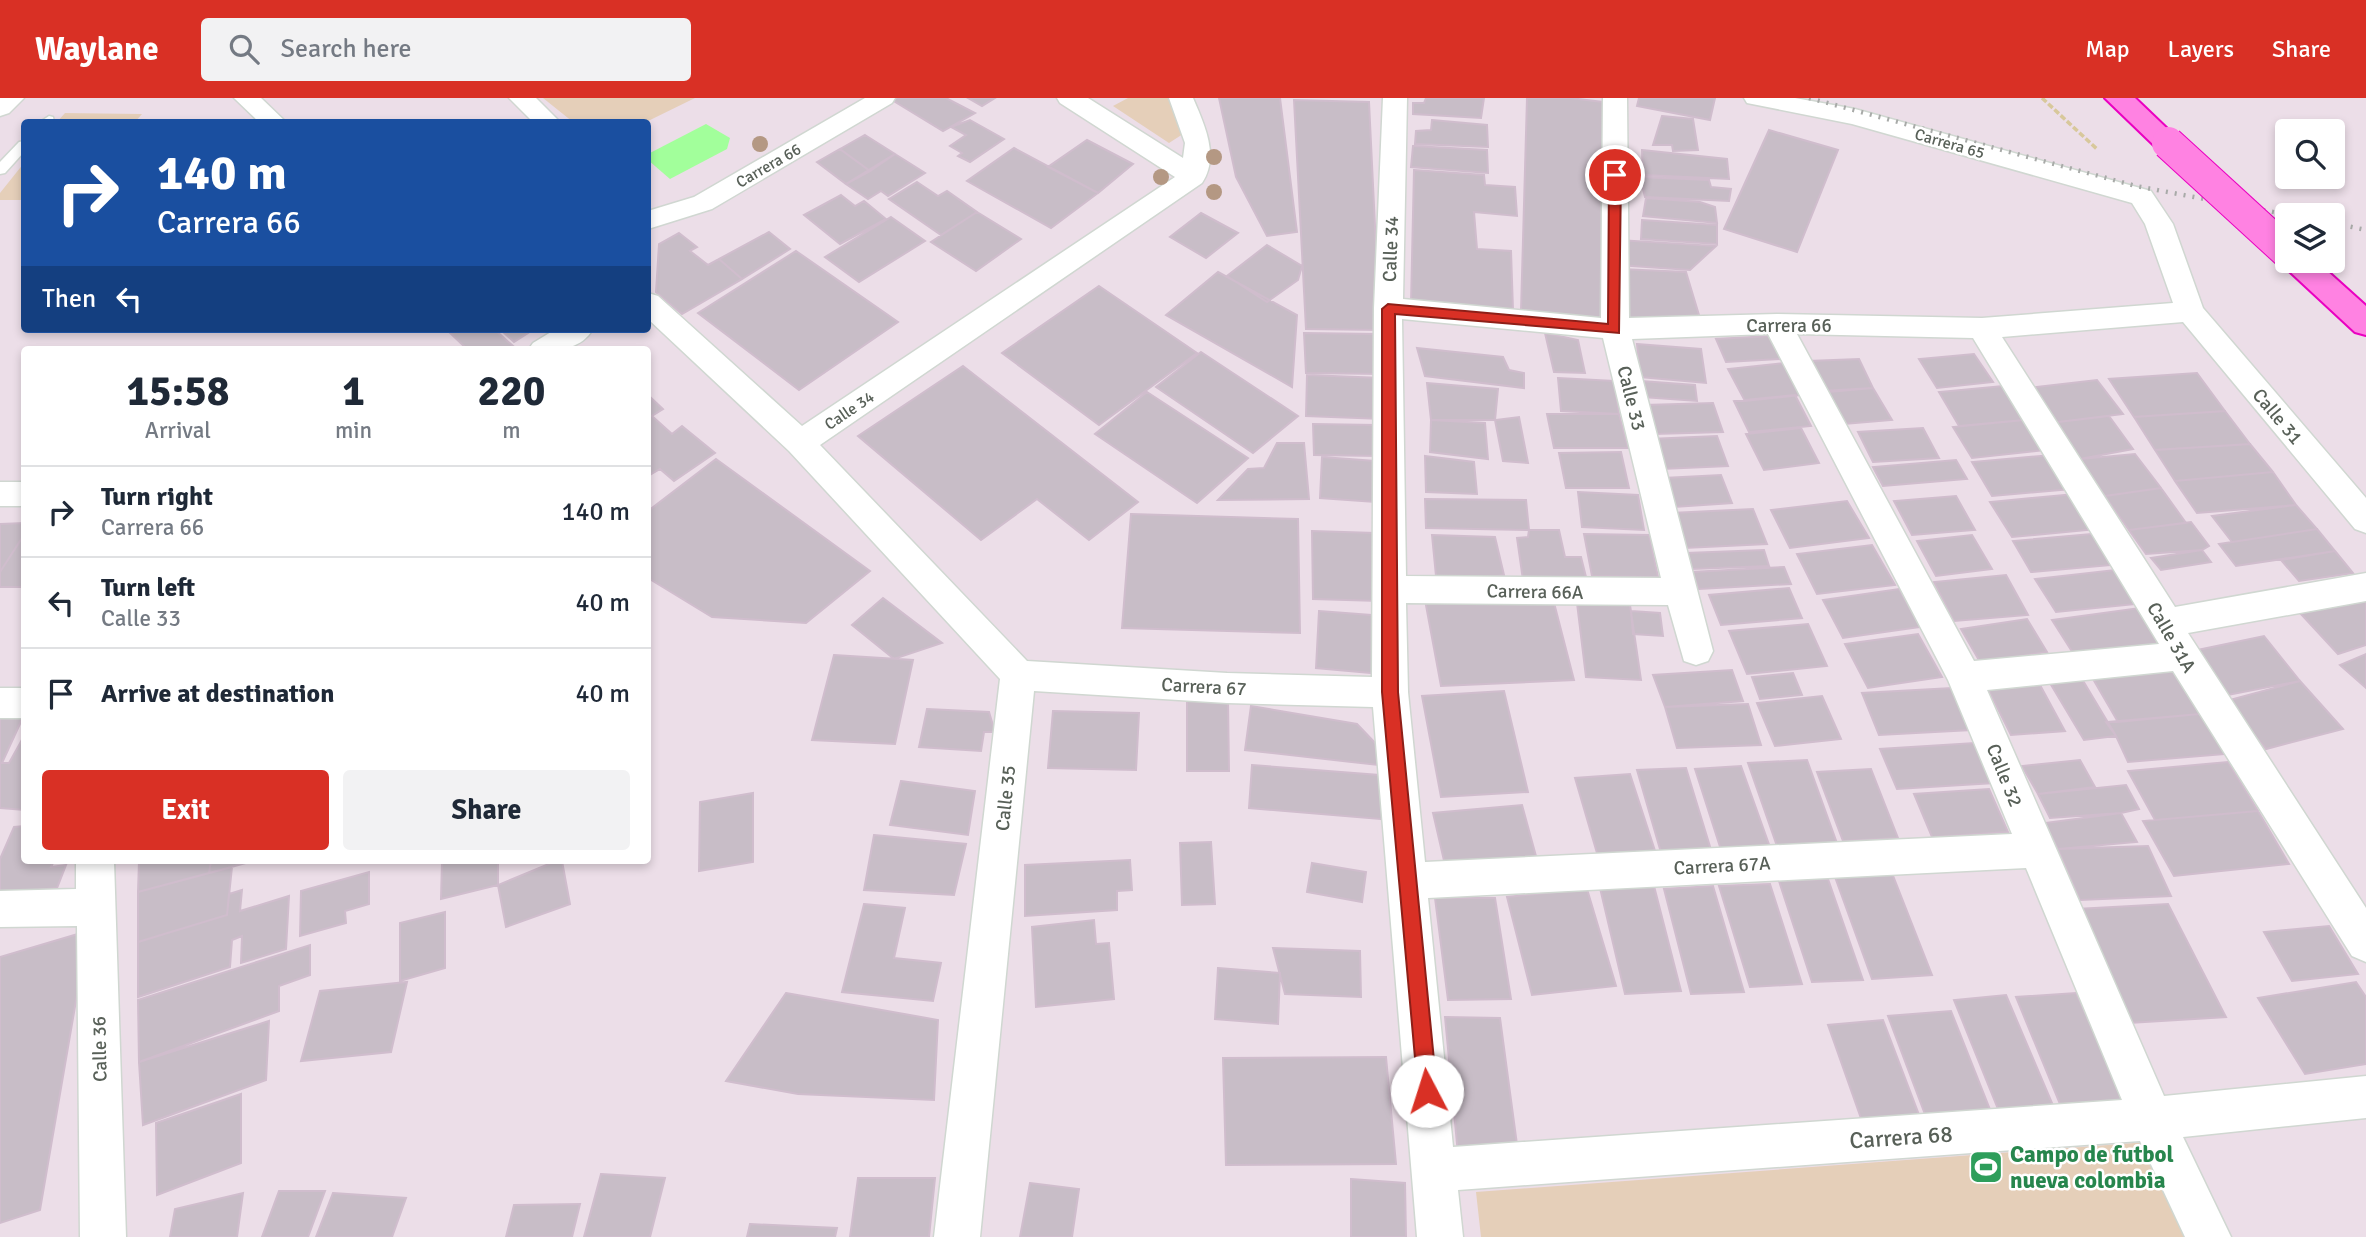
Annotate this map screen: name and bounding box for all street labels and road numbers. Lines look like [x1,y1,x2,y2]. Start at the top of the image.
street label: Carrera 65 [1912,124,1987,163]
street label: Carrera 66 [732,139,805,192]
street label: Calle 34 [1378,216,1404,282]
street label: Carrera 66 [1746,314,1832,338]
street label: Calle 33 [1611,363,1651,433]
street label: Calle 31 [2247,384,2308,450]
street label: Calle 34 [821,387,878,435]
street label: Carrera 66A [1486,579,1584,605]
street label: Calle 31A [2141,598,2201,677]
street label: Carrera 67 [1161,673,1247,701]
street label: Calle 32 [1981,740,2028,810]
street label: Calle 35 [991,764,1021,832]
street label: Carrera 67A [1673,851,1771,881]
street label: Calle 36 [87,1016,113,1082]
street label: Carrera 68 [1849,1119,1954,1156]

